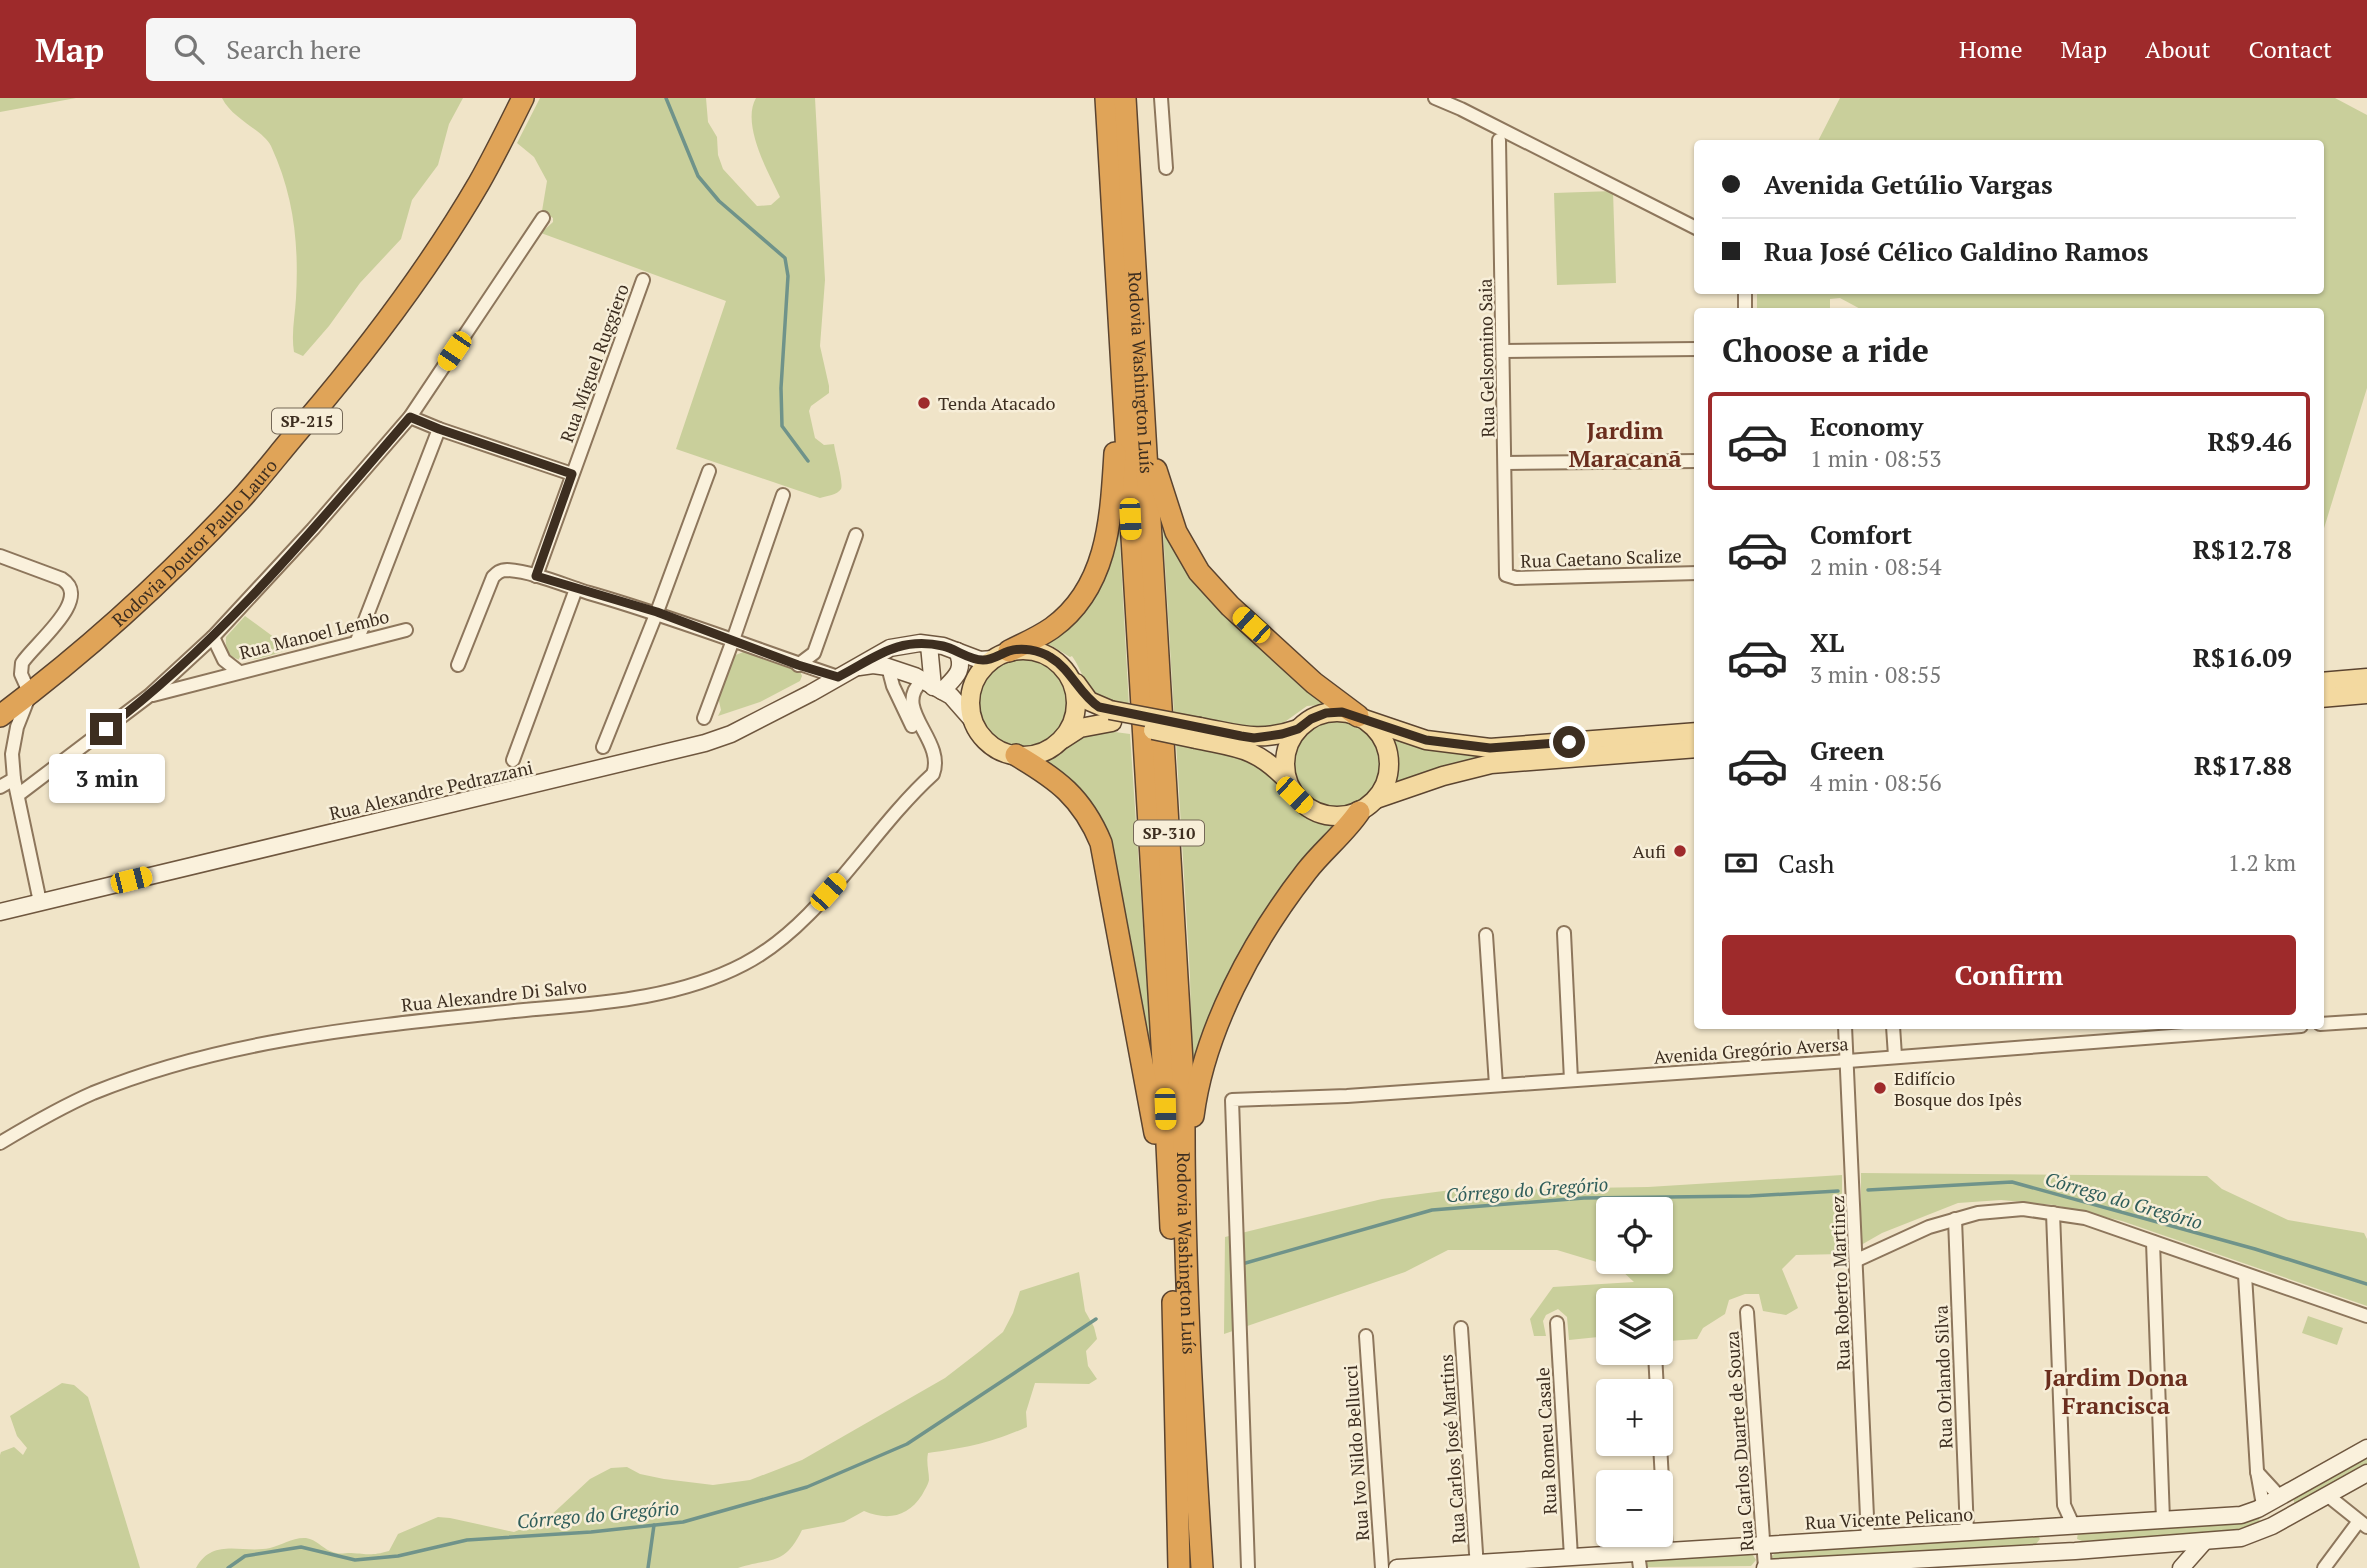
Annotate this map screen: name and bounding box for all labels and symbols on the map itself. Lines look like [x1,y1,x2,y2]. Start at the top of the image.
street label: Rodovia Washington Luís [1123,271,1159,474]
street label: Rua Gelsomino Saia [1473,278,1499,438]
street label: Rua Miguel Ruggiero [554,280,634,446]
car [434,328,475,374]
place label: Tenda Atacado [938,391,1056,415]
marker: Tenda Atacado [916,395,932,411]
road number: SP-215 [272,408,342,434]
district label: Jardim Maracanã [1568,414,1682,474]
street label: Rodovia Doutor Paulo Lauro [107,454,282,631]
car [1119,497,1142,541]
street label: Rua Caetano Scalize [1520,543,1682,573]
car [1229,603,1274,647]
street label: Rua Manoel Lembo [237,604,392,664]
route end [90,713,122,745]
route start [1553,726,1585,758]
callout: 3 min [48,754,164,802]
street label: Rua Alexandre Pedrazzani [327,755,535,825]
car [1272,773,1317,817]
road number: SP-310 [1134,820,1204,846]
place label: Aufi [1633,839,1666,863]
marker: Aufi [1672,843,1688,859]
car [109,865,154,895]
car [807,869,850,915]
street label: Rua Alexandre Di Salvo [400,973,588,1017]
street label: Avenida Gregório Aversa [1653,1031,1849,1069]
place label: Edifício Bosque dos Ipês [1894,1066,2022,1111]
marker: Edifício Bosque dos Ipês [1872,1080,1888,1096]
car [1154,1088,1177,1130]
street label: Rodovia Washington Luís [1172,1152,1202,1355]
water label: Córrego do Gregório [2042,1166,2206,1234]
water label: Córrego do Gregório [1445,1171,1609,1207]
street label: Rua Roberto Martinez [1825,1195,1855,1371]
street label: Rua Orlando Silva [1928,1305,1958,1449]
street label: Rua Carlos Duarte de Souza [1719,1330,1759,1552]
street label: Rua Carlos José Martins [1433,1353,1471,1545]
district label: Jardim Dona Francisca [2044,1361,2189,1421]
street label: Rua Ivo Nildo Bellucci [1338,1364,1374,1542]
street label: Rua Romeu Casale [1530,1367,1562,1515]
water label: Córrego do Gregório [516,1494,680,1534]
street label: Rua Vicente Pelicano [1804,1502,1974,1534]

